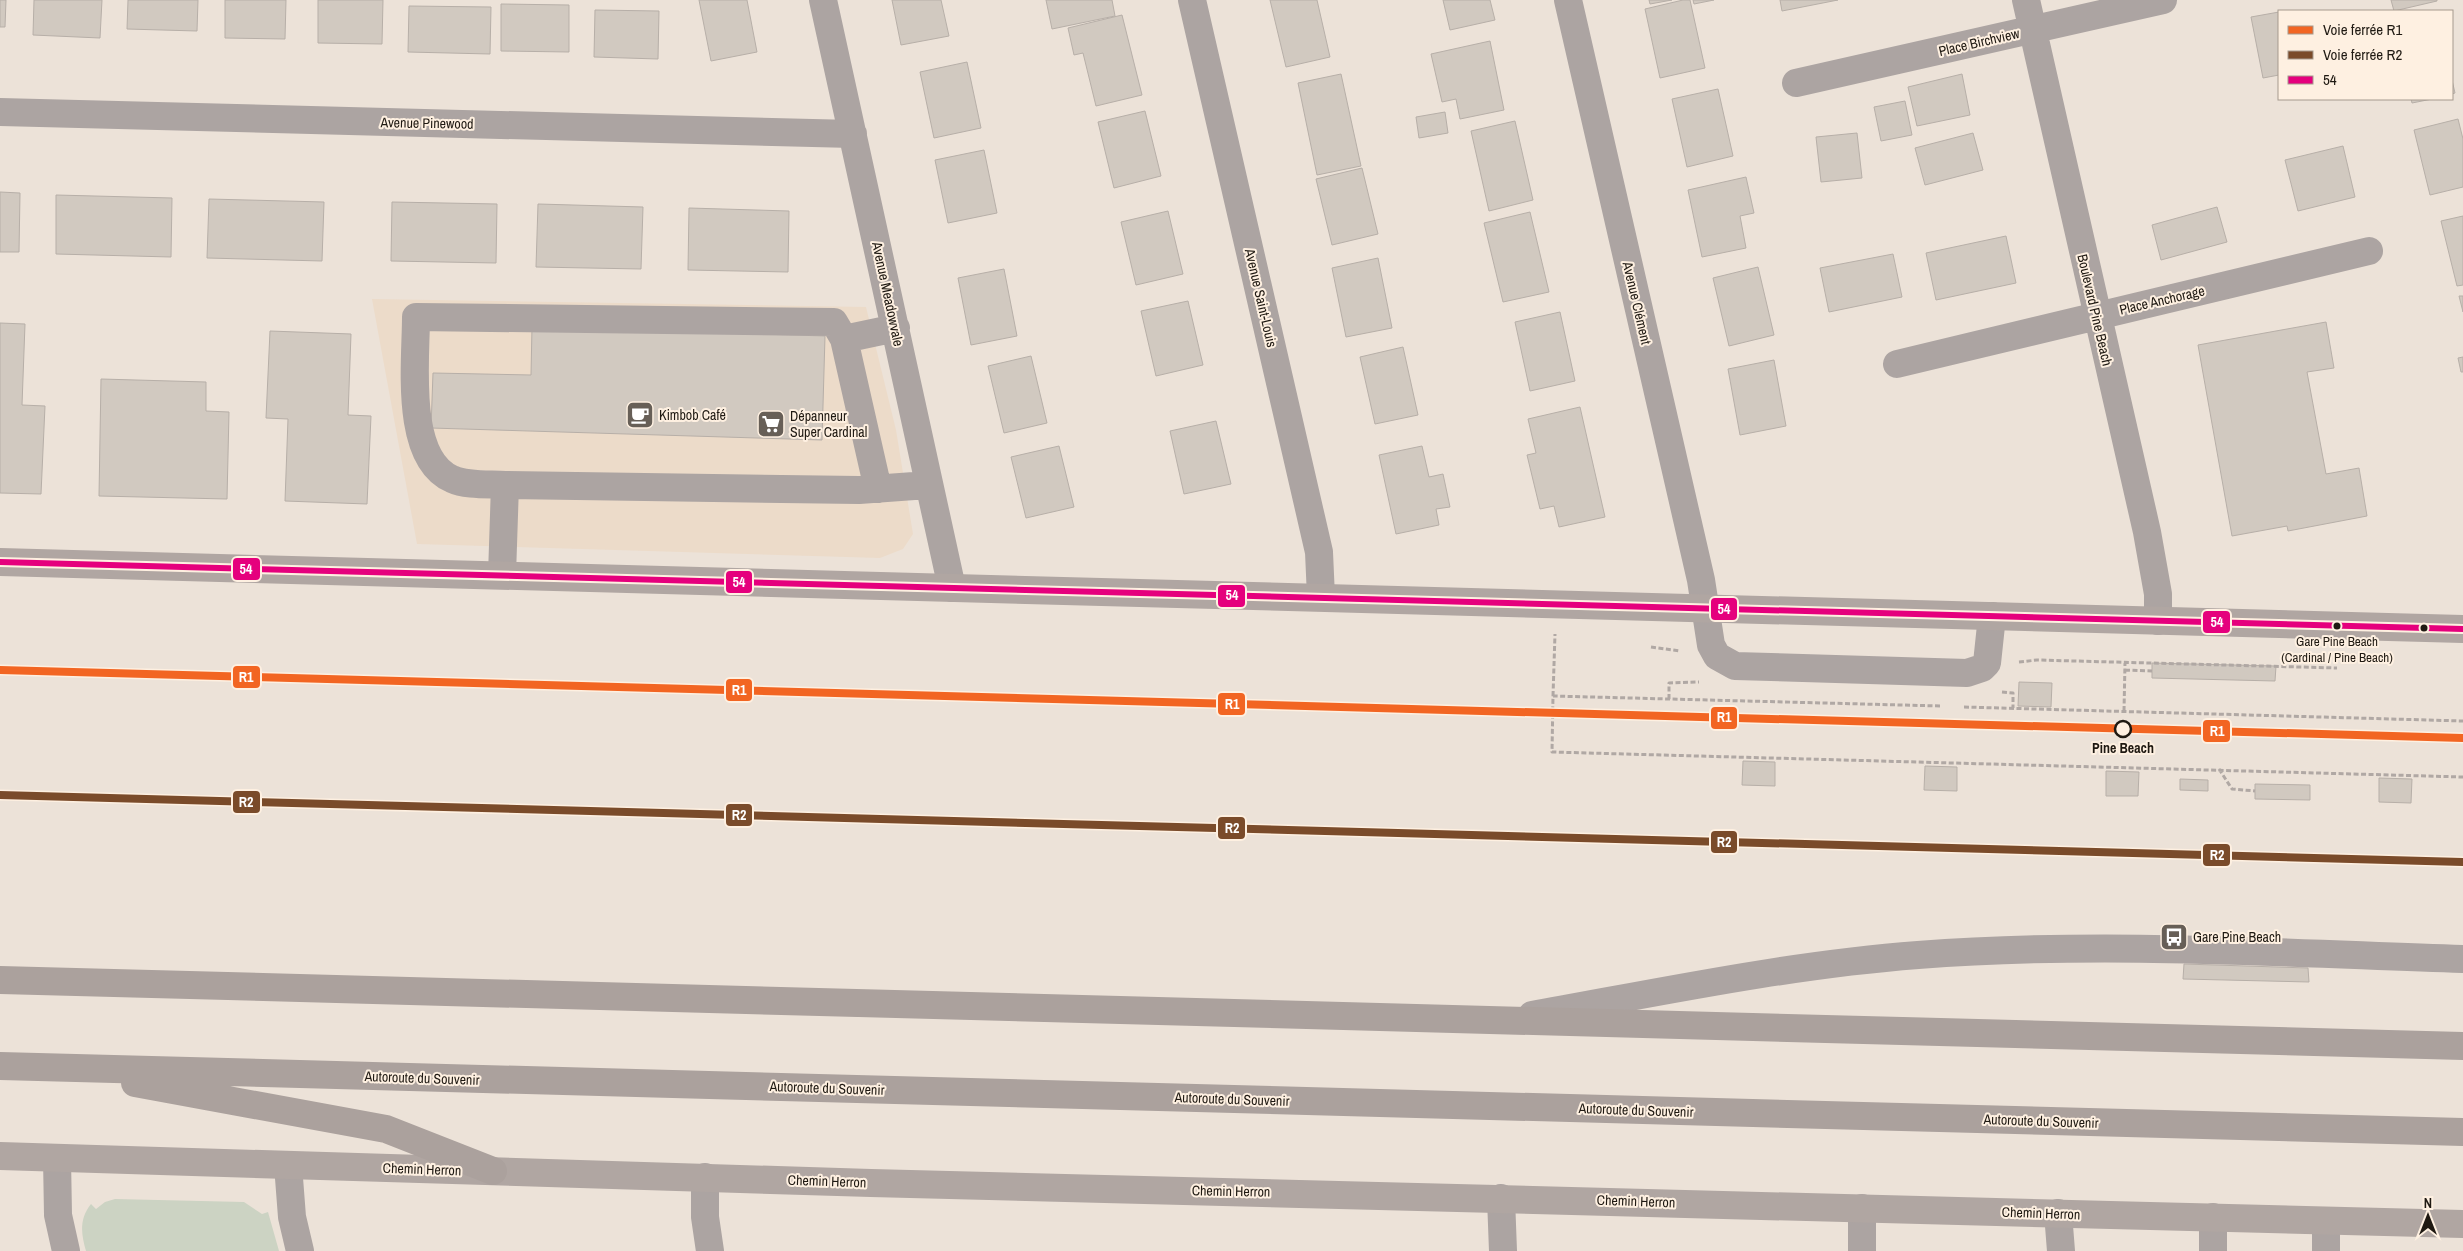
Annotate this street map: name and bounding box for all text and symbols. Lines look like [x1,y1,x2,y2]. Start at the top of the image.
legend [2278,10,2453,100]
text: Voie ferrée R1 [2323,19,2402,40]
street label: Place Birchview [1937,24,2022,60]
text: Voie ferrée R2 [2323,44,2402,65]
text: 54 [2323,69,2337,90]
street label: Avenue Pinewood [379,113,474,133]
street label: Avenue Meadowvale [868,239,908,348]
street label: Avenue Saint-Louis [1241,246,1281,349]
street label: Boulevard Pine Beach [2073,252,2117,368]
street label: Avenue Clément [1618,259,1655,346]
street label: Place Anchorage [2118,281,2206,319]
cafe icon: Kimbob Café [625,400,655,430]
place label: Kimbob Café [659,406,726,424]
place label: Dépanneur Super Cardinal [790,407,867,441]
supermarket icon: Dépanneur Super Cardinal [756,409,786,439]
line badge: 54 [232,557,261,581]
text: 54 [240,560,253,578]
line badge: 54 [725,570,753,594]
text: 54 [733,573,746,591]
line badge: 54 [1217,584,1246,608]
text: 54 [1226,586,1239,604]
line badge: 54 [1710,597,1738,621]
text: 54 [1718,600,1731,618]
line badge: 54 [2202,610,2231,634]
text: 54 [2211,613,2224,631]
marker: Gare Pine Beach (Cardinal / Pine Beach) [2332,621,2342,631]
unlabelled marker [2419,623,2429,633]
place label: Gare Pine Beach (Cardinal / Pine Beach) [2281,633,2393,666]
line badge: R1 [232,665,261,689]
text: R1 [239,668,254,686]
line badge: R1 [725,678,753,702]
text: R1 [732,681,747,699]
line badge: R1 [1217,692,1246,716]
text: R1 [1225,695,1240,713]
line badge: R1 [1710,706,1738,730]
text: R1 [1717,708,1732,726]
line badge: R1 [2202,719,2231,743]
marker: Pine Beach [2114,720,2132,738]
text: R1 [2210,722,2225,740]
place label: Pine Beach [2092,739,2154,757]
line badge: R2 [232,790,261,814]
text: R2 [239,793,253,811]
line badge: R2 [725,803,753,827]
text: R2 [732,806,746,824]
line badge: R2 [1217,816,1246,840]
text: R2 [1225,819,1239,837]
line badge: R2 [1710,830,1738,854]
text: R2 [1717,833,1731,851]
line badge: R2 [2202,843,2231,867]
text: R2 [2210,846,2224,864]
bus stop icon: Gare Pine Beach [2159,922,2189,952]
place label: Gare Pine Beach [2193,928,2281,946]
street label: Autoroute du Souvenir [363,1067,480,1089]
street label: Autoroute du Souvenir [768,1077,885,1099]
street label: Autoroute du Souvenir [1173,1088,1290,1110]
street label: Autoroute du Souvenir [1577,1099,1694,1121]
street label: Autoroute du Souvenir [1982,1110,2099,1132]
street label: Chemin Herron [382,1159,462,1179]
street label: Chemin Herron [787,1171,867,1191]
street label: Chemin Herron [1192,1181,1270,1201]
street label: Chemin Herron [1596,1191,1676,1211]
north arrow [2403,1191,2453,1241]
text: N [2424,1194,2432,1212]
street label: Chemin Herron [2001,1203,2081,1223]

